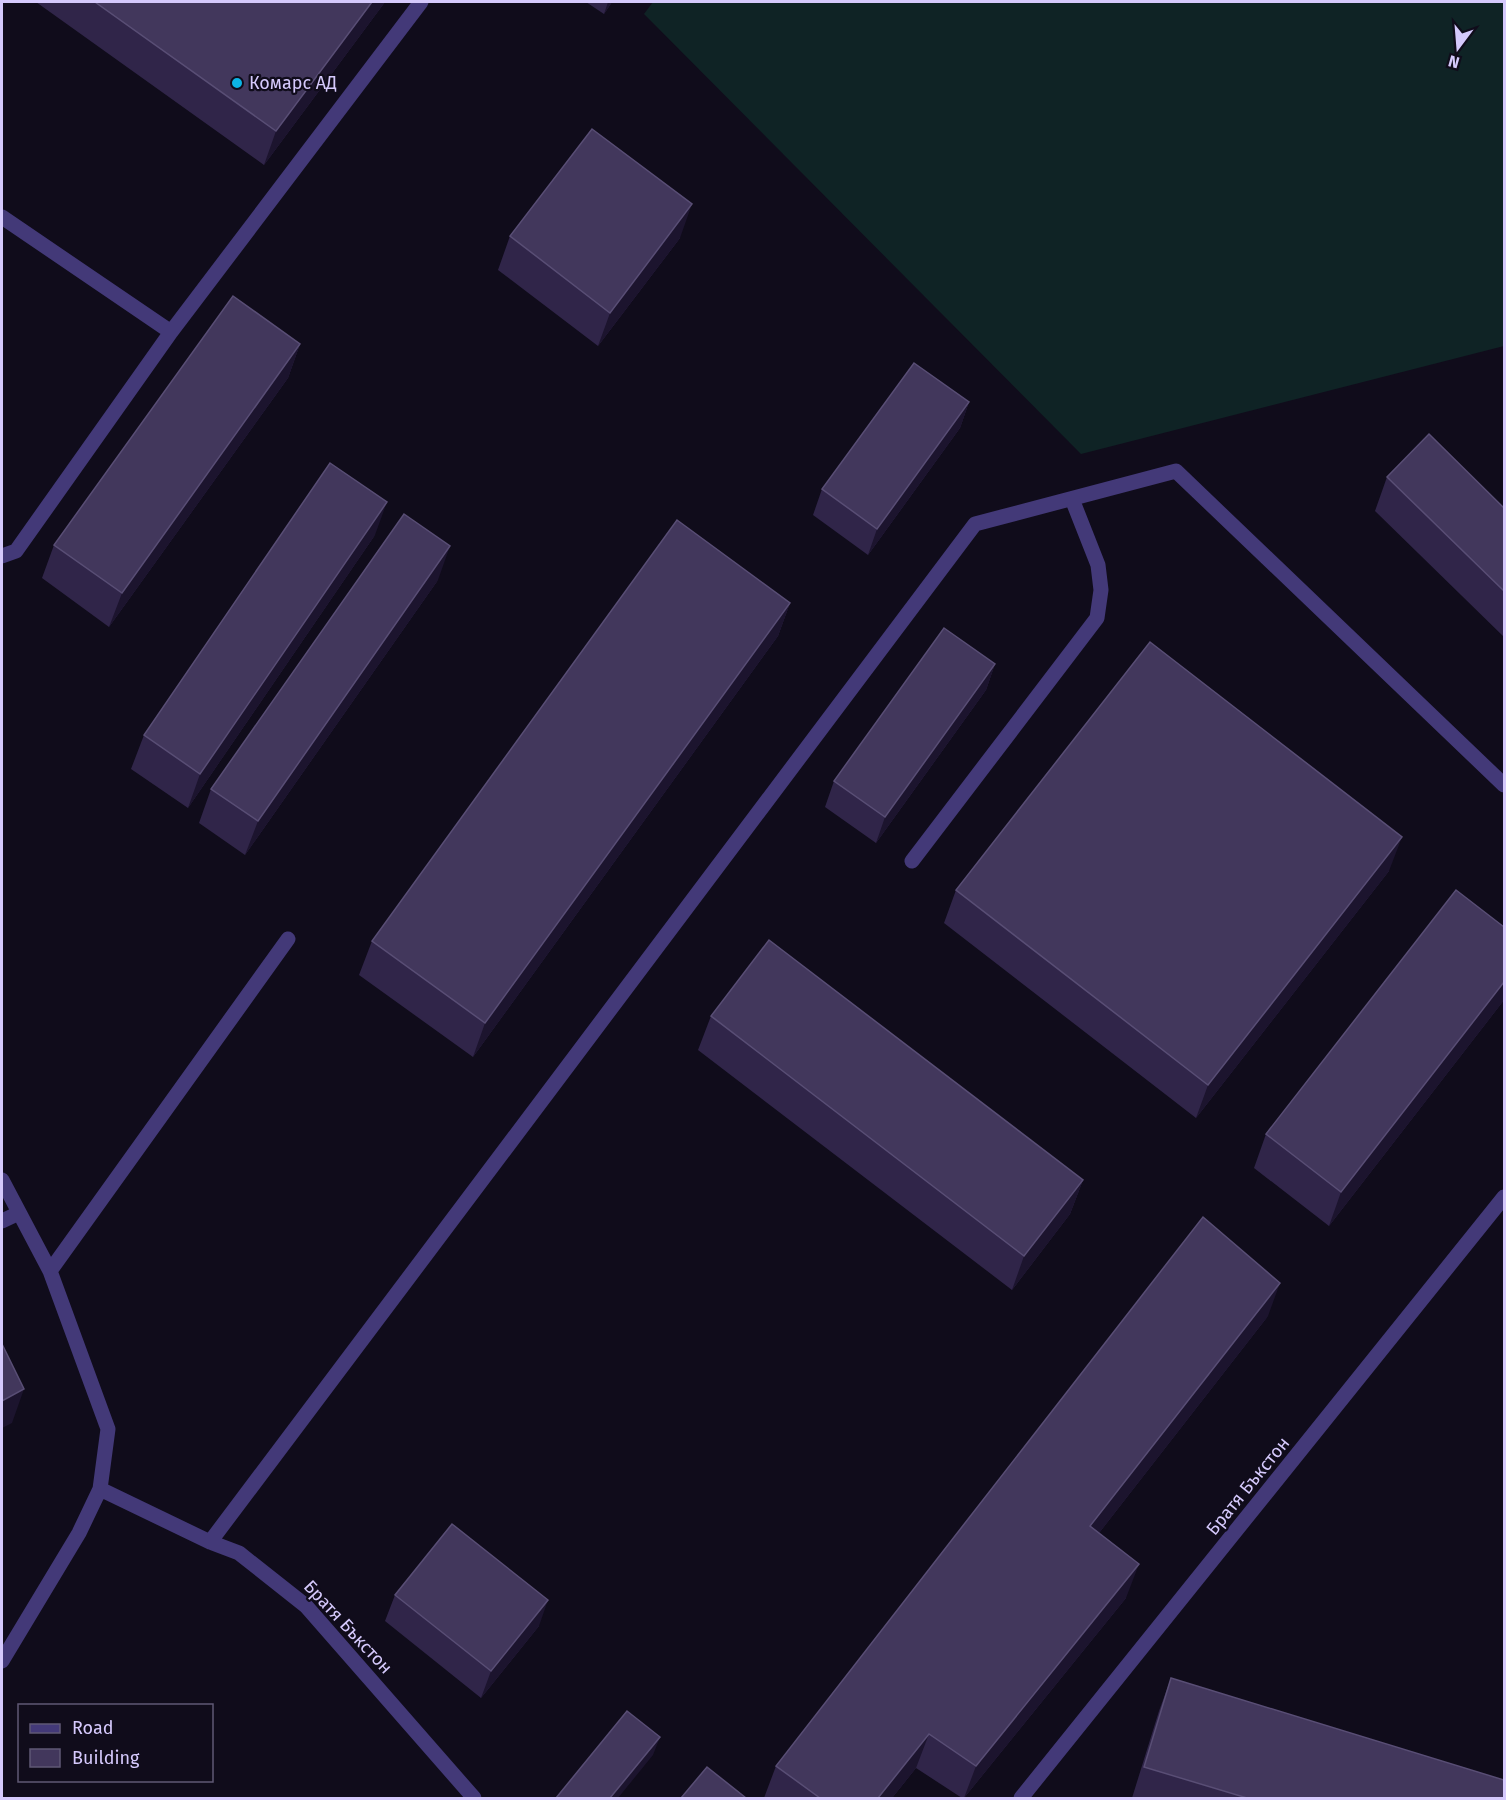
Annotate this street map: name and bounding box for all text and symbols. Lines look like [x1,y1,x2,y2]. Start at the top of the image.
north arrow [1428,18,1488,78]
text: N [1446,51,1462,73]
place label: Комарс АД [249,72,337,94]
marker: Комарс АД [230,76,244,90]
street label: Братя Бъкстон [1202,1432,1294,1540]
street label: Братя Бъкстон [299,1576,397,1678]
legend [18,1704,213,1782]
text: Road [72,1717,114,1739]
text: Building [72,1747,140,1769]

